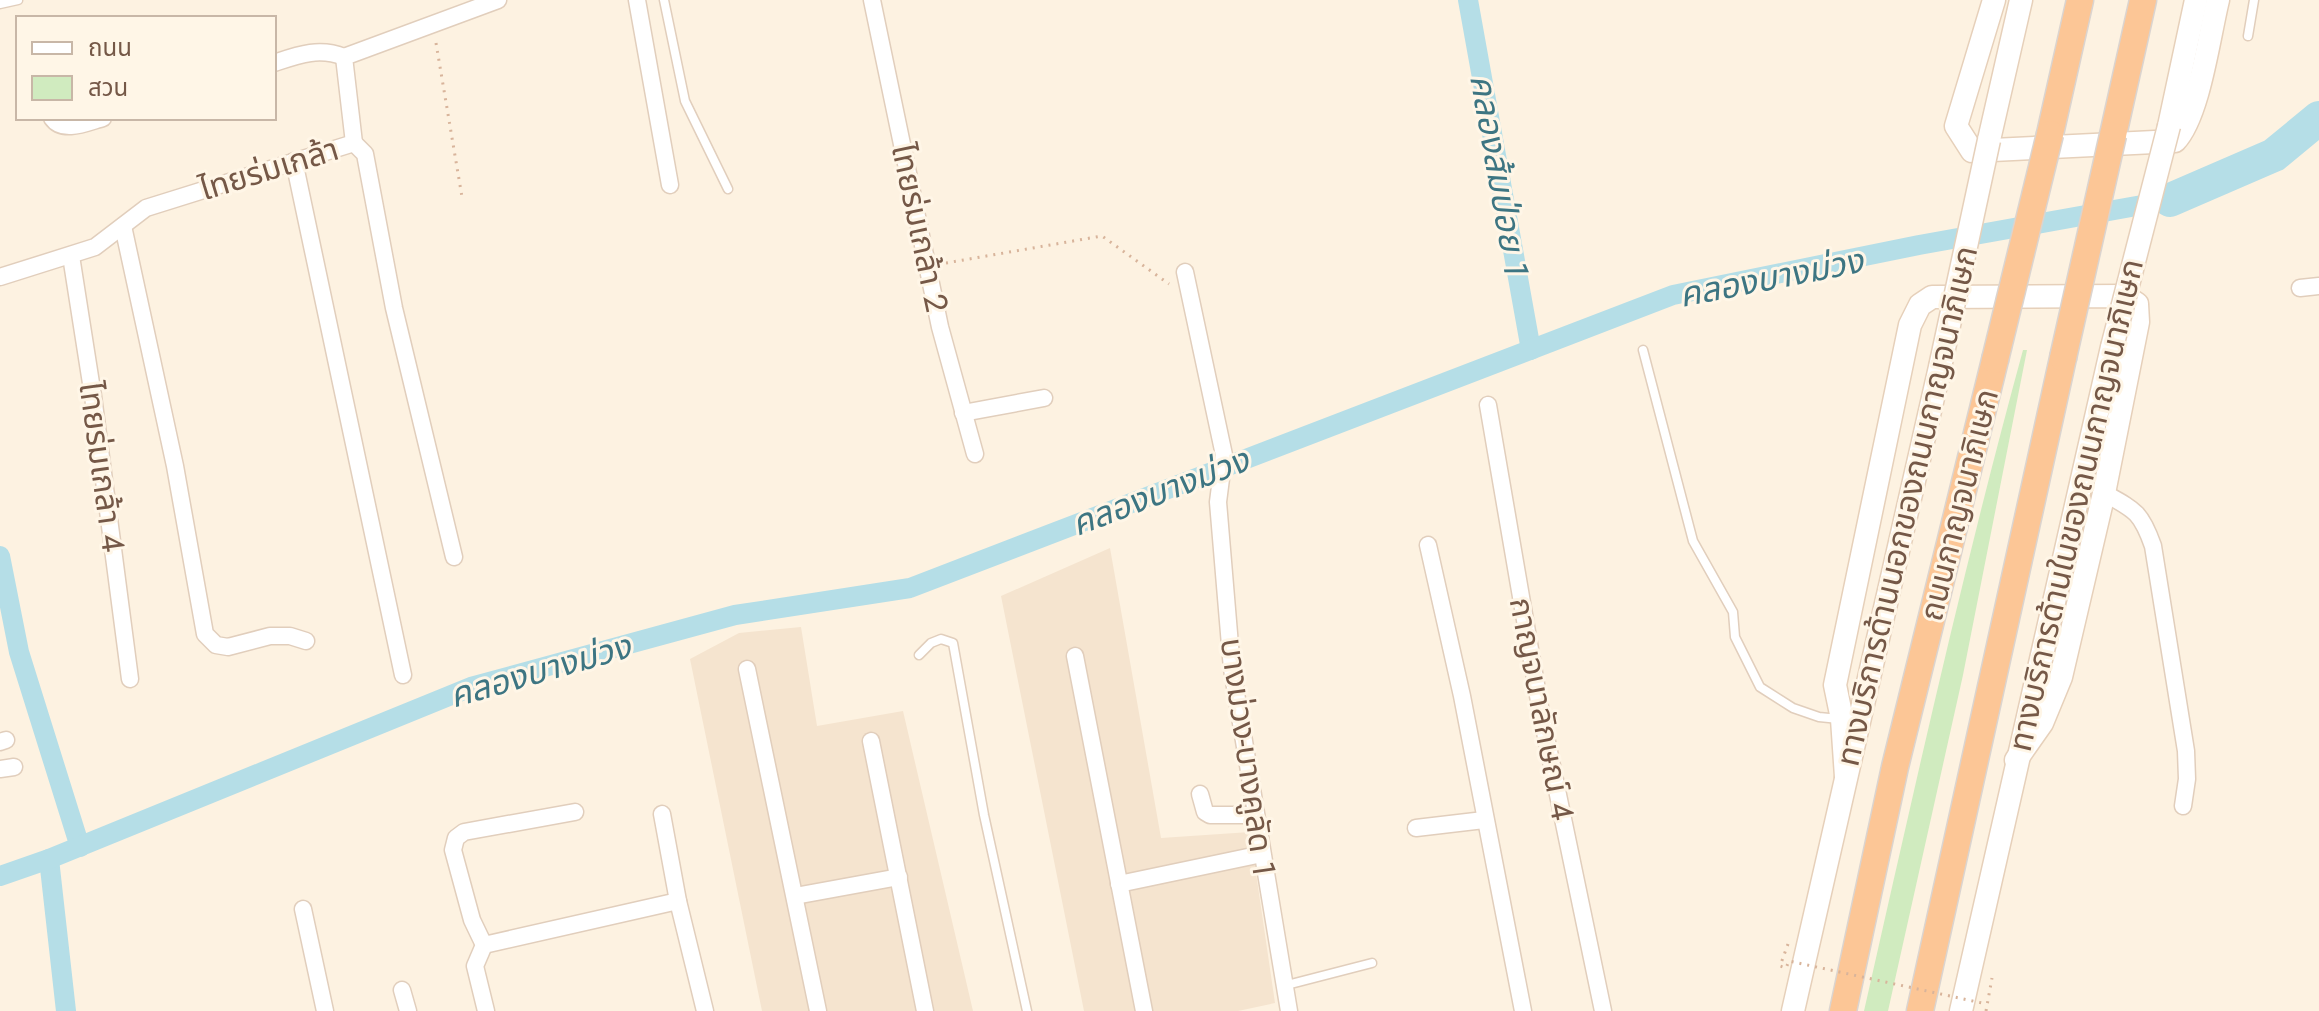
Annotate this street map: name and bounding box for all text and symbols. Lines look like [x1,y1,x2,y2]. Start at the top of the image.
legend [16,16,276,120]
text: ถนน [88,30,132,65]
text: สวน [88,70,128,105]
water label: คลองส้มป่อย 1 [1457,70,1541,280]
street label: ไทยร่มเกล้า [193,126,344,212]
street label: ไทยร่มเกล้า 2 [879,139,960,317]
water label: คลองบางม่วง [1675,236,1869,320]
street label: ทางบริการด้านนอกของถนนกาญจนาภิเษก [1825,241,1989,771]
street label: ทางบริการด้านในของถนนกาญจนาภิเษก [1997,254,2155,756]
street label: ไทยร่มเกล้า 4 [67,378,137,555]
street label: ถนนกาญจนาภิเษก [1908,384,2010,626]
water label: คลองบางม่วง [1064,435,1257,548]
street label: กาญจนาลักษณ์ 4 [1498,594,1586,824]
water label: คลองบางม่วง [444,621,638,720]
street label: บางม่วง-บางคูลัด 1 [1209,635,1287,879]

